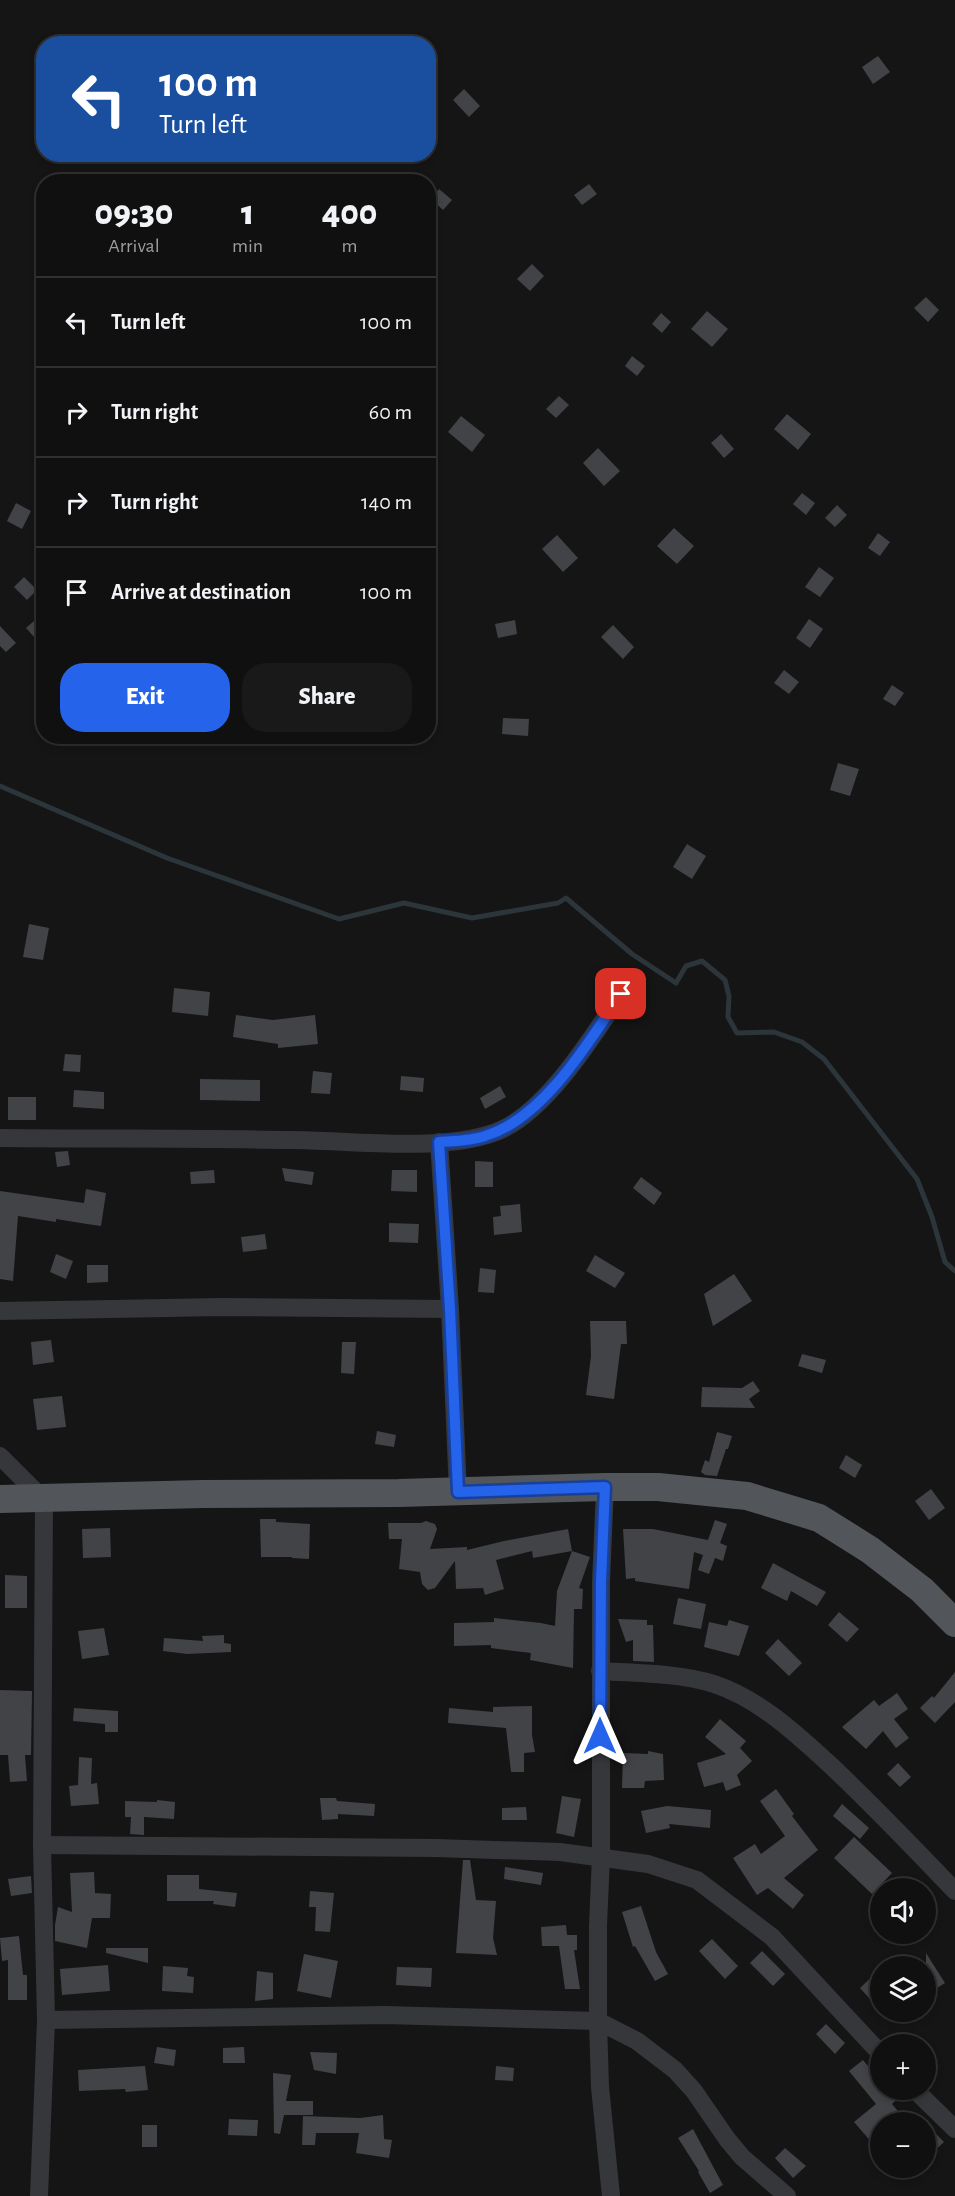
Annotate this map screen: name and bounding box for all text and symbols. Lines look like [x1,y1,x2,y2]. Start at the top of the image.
icon: left [60,60,138,138]
text: 100 m [159,62,258,104]
text: Turn left [159,111,247,138]
text: 09:30 [95,195,173,231]
text: 1 [241,195,254,231]
text: 400 [322,195,377,231]
text: Arrival [108,236,160,256]
text: min [232,236,263,256]
text: m [342,236,358,256]
icon: left [60,306,93,339]
text: Turn left [111,311,185,333]
text: 100 m [360,311,412,333]
icon: right [60,396,93,429]
text: Turn right [111,401,198,423]
text: 60 m [369,401,412,423]
icon: right [60,486,93,519]
text: Turn right [111,491,198,513]
text: 140 m [361,491,412,513]
icon: arrive [60,576,93,609]
text: Arrive at destination [111,581,291,603]
text: 100 m [360,581,412,603]
button: Exit [60,663,230,732]
button: Share [242,663,412,732]
pin [595,968,646,1019]
icon: arrive [604,977,637,1010]
position arrow [568,1704,632,1768]
map controls [870,1878,936,2178]
button: sound [870,1878,936,1944]
button: layers [870,1956,936,2022]
button: + [870,2034,936,2100]
button: − [870,2112,936,2178]

